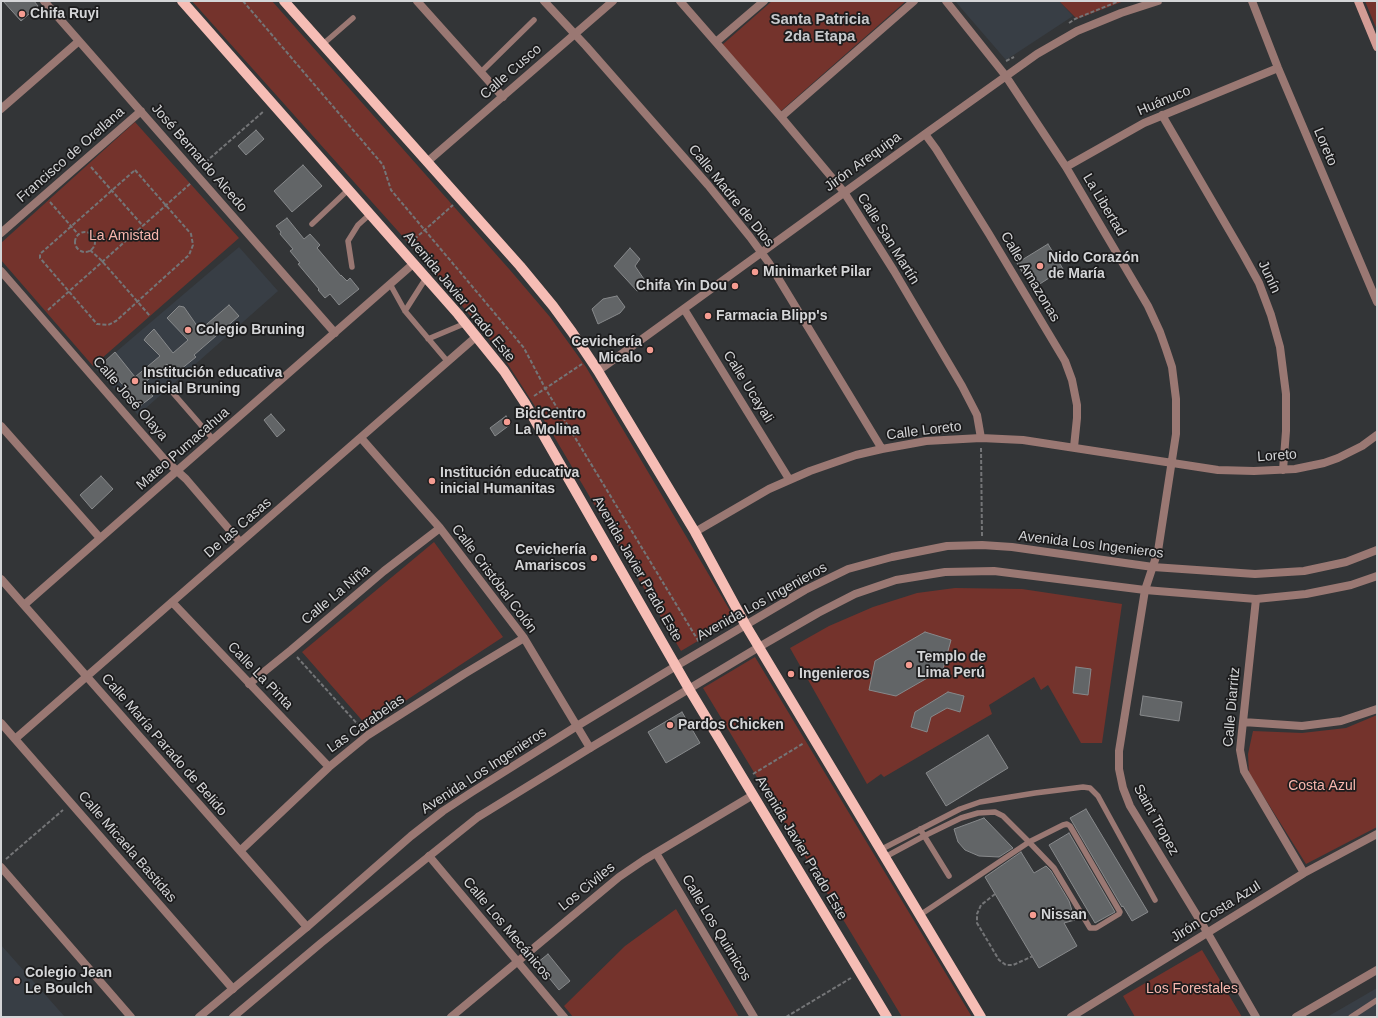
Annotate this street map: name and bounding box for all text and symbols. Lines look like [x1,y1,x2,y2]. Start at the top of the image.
place label: Chifa Ruyi [30,6,99,22]
marker: Chifa Ruyi [17,9,27,19]
district label: Santa Patricia 2da Etapa [770,11,870,46]
street label: Calle Cusco [477,41,545,103]
street label: Huánuco [1135,82,1193,120]
street label: José Bernardo Alcedo [147,101,251,215]
street label: Francisco de Orellana [14,104,128,206]
street label: Loreto [1310,125,1340,169]
street label: Jirón Arequipa [822,129,904,195]
street label: Calle Madre de Dios [685,141,777,251]
street label: La Libertad [1079,171,1129,239]
street label: Calle San Martín [853,190,923,288]
park label: La Amistad [89,228,159,244]
street label: Avenida Javier Prado Este [400,229,518,365]
street label: Calle Amazonas [997,229,1063,325]
place label: Nido Corazón de María [1048,250,1139,282]
street label: Junín [1254,258,1284,296]
marker: Nido Corazón de María [1035,261,1045,271]
place label: Minimarket Pilar [763,264,871,280]
marker: Minimarket Pilar [750,267,760,277]
place label: Chifa Yin Dou [636,278,727,294]
marker: Chifa Yin Dou [730,281,740,291]
place label: Farmacia Blipp's [716,308,827,324]
marker: Farmacia Blipp's [703,311,713,321]
place label: Colegio Bruning [196,322,305,338]
marker: Colegio Bruning [183,325,193,335]
place label: Cevichería Micalo [571,334,642,366]
marker: Cevichería Micalo [645,345,655,355]
street label: Calle Ucayali [719,348,777,426]
street label: Calle José Olaya [89,354,171,444]
place label: Institución educativa inicial Bruning [143,365,282,398]
marker: Institución educativa inicial Bruning [130,376,140,386]
street label: Mateo Pumacahua [133,404,233,494]
place label: BiciCentro La Molina [515,406,586,438]
marker: BiciCentro La Molina [502,417,512,427]
street label: Calle Loreto [886,418,962,444]
street label: Loreto [1257,446,1297,466]
place label: Institución educativa inicial Humanitas [440,465,579,498]
marker: Institución educativa inicial Humanitas [427,476,437,486]
street label: Avenida Javier Prado Este [589,493,685,645]
street label: De las Casas [201,494,275,562]
street label: Calle Cristóbal Colón [448,521,540,637]
street label: Avenida Los Ingenieros [1017,528,1165,562]
place label: Cevichería Amariscos [514,542,586,574]
marker: Cevichería Amariscos [589,553,599,563]
street label: Avenida Los Ingenieros [694,559,830,645]
street label: Calle La Niña [298,562,374,628]
street label: Calle La Pinta [224,639,296,713]
place label: Templo de Lima Perú [917,649,986,682]
marker: Templo de Lima Perú [904,660,914,670]
place label: Ingenieros [799,666,870,682]
street label: Calle Diarritz [1220,666,1244,748]
marker: Ingenieros [786,669,796,679]
street label: Calle María Parado de Belido [98,670,230,820]
street label: Las Carabelas [324,691,408,757]
place label: Pardos Chicken [678,717,784,733]
marker: Pardos Chicken [665,720,675,730]
street label: Avenida Los Ingenieros [418,724,550,818]
street label: Avenida Javier Prado Este [751,773,851,923]
park label: Costa Azul [1288,778,1356,794]
street label: Saint Tropez [1130,781,1182,859]
street label: Calle Micaela Bastidas [74,788,180,906]
street label: Los Civiles [555,859,619,915]
street label: Calle Los Quimicos [678,872,754,984]
street label: Calle Los Mecánicos [459,874,555,984]
street label: Jirón Costa Azul [1168,878,1264,946]
place label: Nissan [1041,907,1087,923]
marker: Nissan [1028,910,1038,920]
place label: Colegio Jean Le Boulch [25,965,112,998]
marker: Colegio Jean Le Boulch [12,976,22,986]
park label: Los Forestales [1146,981,1238,997]

